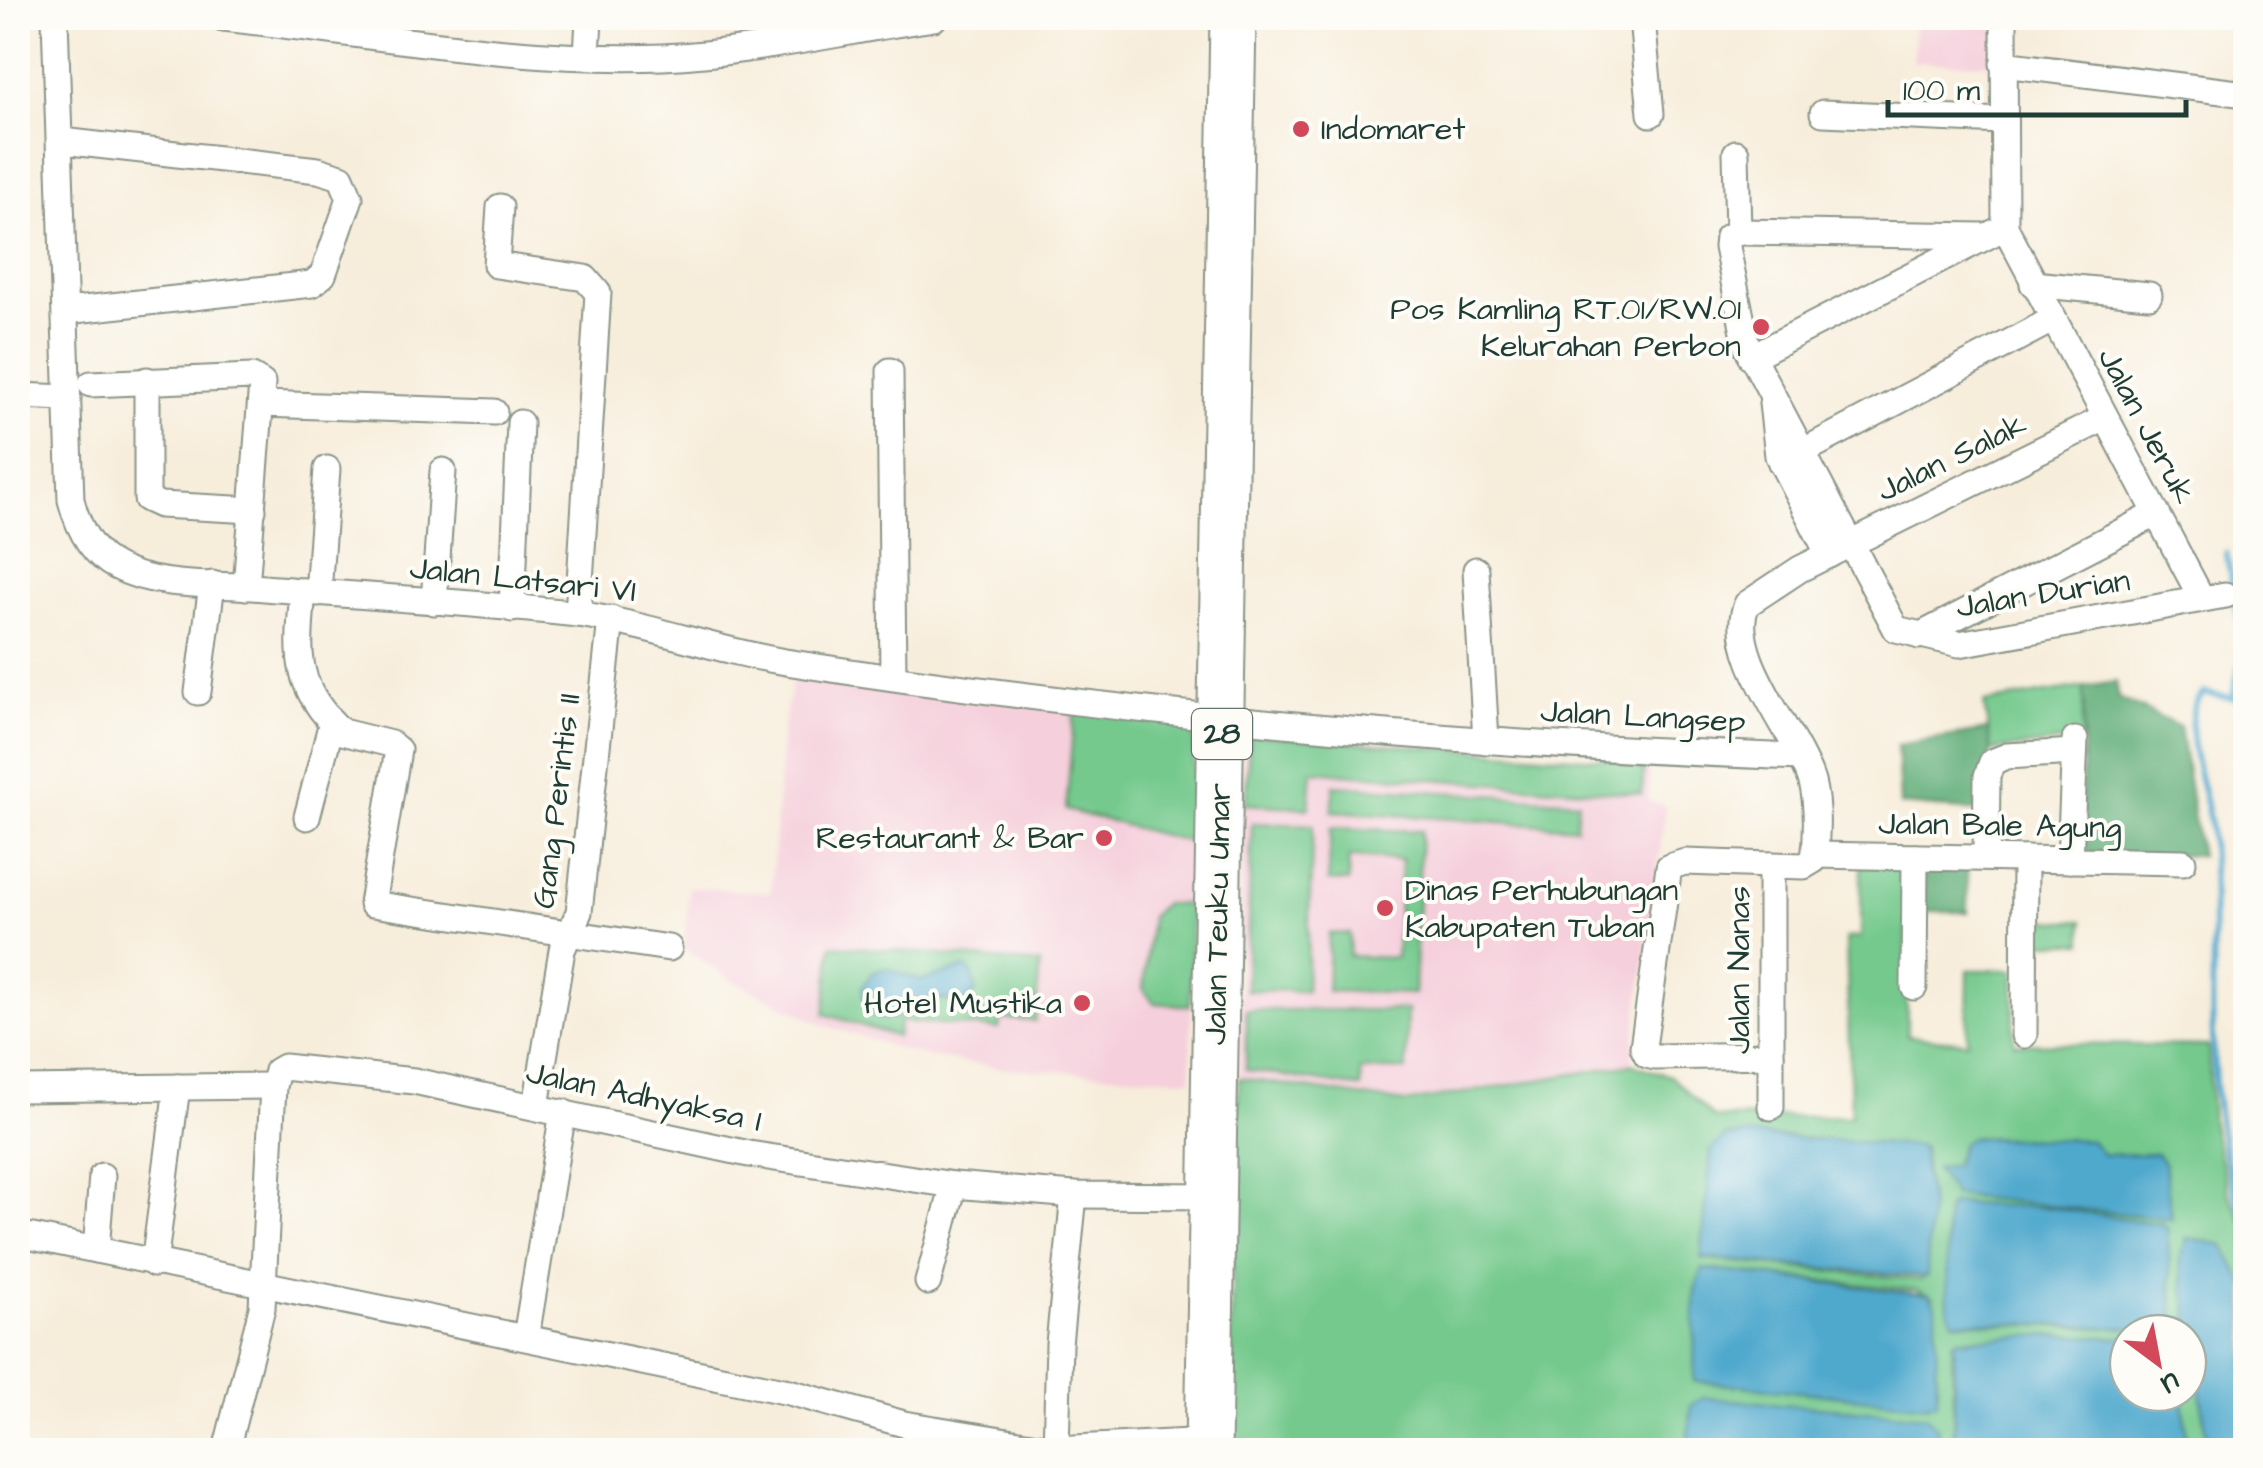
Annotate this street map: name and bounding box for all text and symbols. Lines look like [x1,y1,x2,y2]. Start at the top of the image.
scale bar [1888,55,2186,117]
text: 100 m [1903,70,1981,112]
place label: Indomaret [1321,107,1465,152]
marker: Indomaret [1290,118,1312,140]
place label: Pos Kamling RT.01/RW.01 Kelurahan Perbon [1390,287,1741,369]
marker: Pos Kamling RT.01/RW.01 Kelurahan Perbon [1750,316,1772,338]
street label: Jalan Jeruk [2086,340,2206,512]
street label: Jalan Salak [1870,402,2035,514]
street label: Jalan Latsari VI [408,546,638,614]
street label: Jalan Durian [1953,558,2133,630]
street label: Jalan Langsep [1539,689,1747,745]
street label: Gang Perintis II [521,691,593,911]
road number: 28 [1192,709,1252,759]
street label: Jalan Teuku Umar [1193,782,1243,1046]
street label: Jalan Bale Agung [1878,801,2122,851]
place label: Restaurant & Bar [816,816,1084,861]
marker: Restaurant & Bar [1093,827,1115,849]
place label: Dinas Perhubungan Kabupaten Tuban [1405,868,1678,950]
street label: Jalan Nanas [1717,886,1762,1054]
marker: Dinas Perhubungan Kabupaten Tuban [1374,897,1396,919]
place label: Hotel Mustika [864,981,1062,1026]
marker: Hotel Mustika [1071,992,1093,1014]
street label: Jalan Adhyaksa I [522,1050,766,1144]
north arrow [2108,1313,2208,1413]
text: U [2153,1362,2187,1404]

